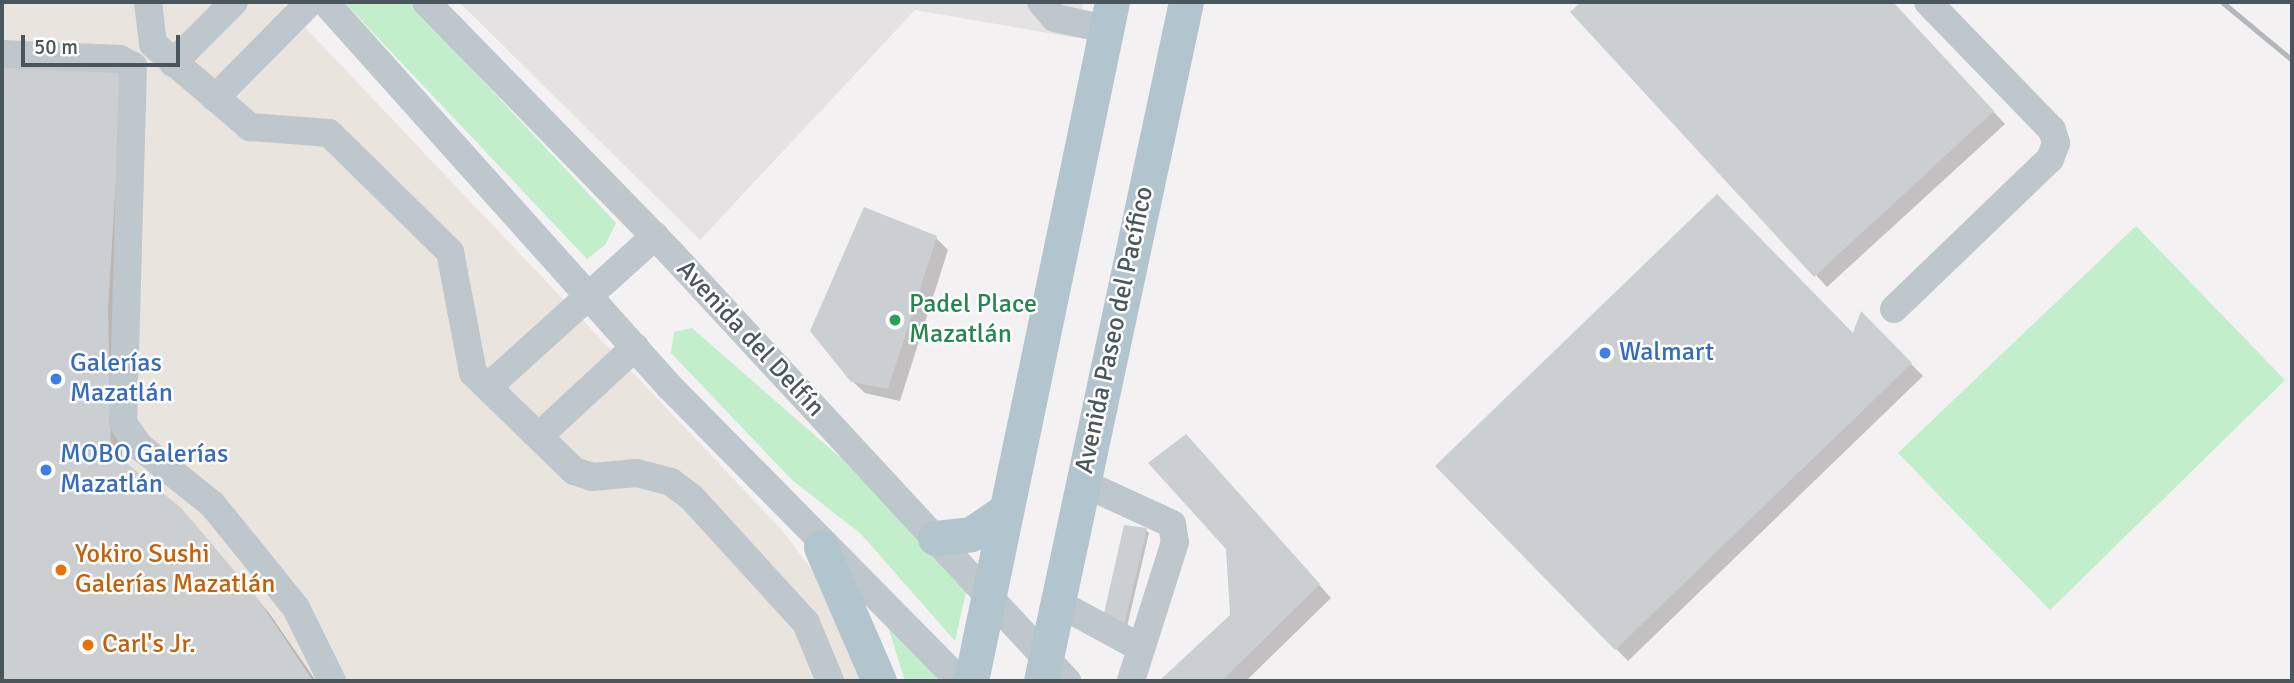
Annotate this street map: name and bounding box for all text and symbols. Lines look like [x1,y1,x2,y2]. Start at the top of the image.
scale bar [24,21,184,65]
text: 50 m [34,34,78,60]
street label: Avenida Paseo del Pacífico [1069,184,1161,476]
street label: Avenida del Delfín [670,254,830,424]
place label: Padel Place Mazatlán [909,289,1037,350]
marker: Padel Place Mazatlán [887,312,903,328]
place label: Walmart [1619,337,1714,369]
marker: Walmart [1597,345,1613,361]
place label: Galerías Mazatlán [70,348,173,410]
marker: Galerías Mazatlán [48,371,64,387]
place label: MOBO Galerías Mazatlán [60,439,228,500]
marker: MOBO Galerías Mazatlán [38,462,54,478]
place label: Yokiro Sushi Galerías Mazatlán [75,539,275,600]
marker: Yokiro Sushi Galerías Mazatlán [53,562,69,578]
place label: Carl's Jr. [102,629,196,661]
marker: Carl's Jr. [80,637,96,653]

